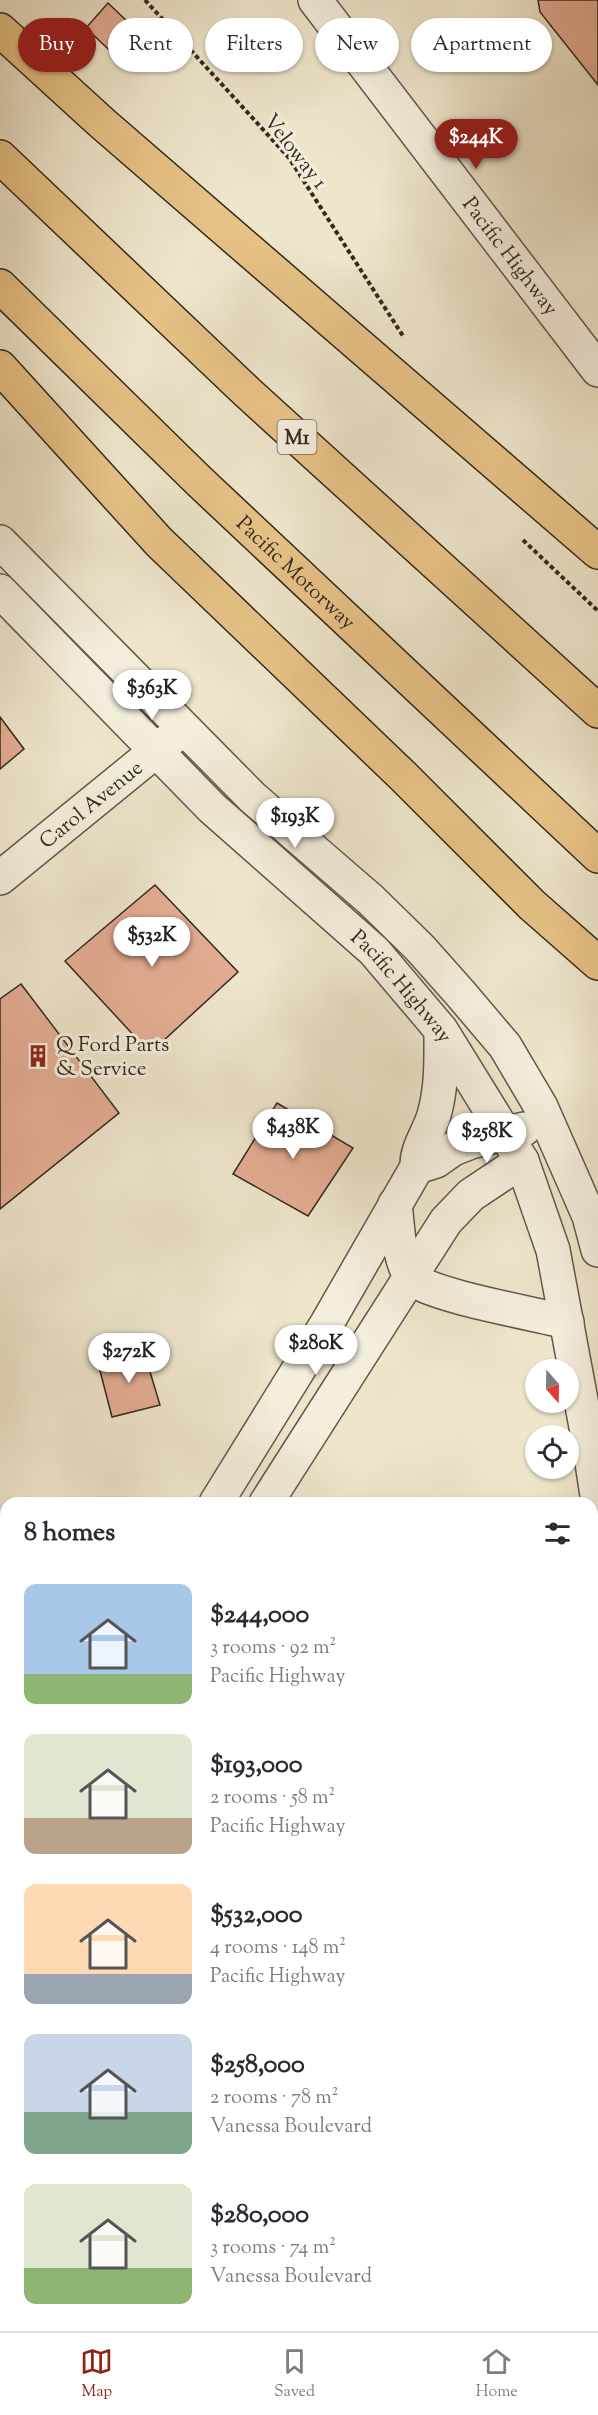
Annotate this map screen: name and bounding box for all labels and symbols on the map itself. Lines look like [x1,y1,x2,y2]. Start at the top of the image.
street label: Veloway 1 [255,108,333,196]
pin: $244K [434,119,518,170]
street label: Pacific Highway [454,191,564,323]
road number: M1 [278,420,316,454]
street label: Pacific Motorway [228,510,362,638]
pin: $363K [110,670,194,721]
street label: Carol Avenue [34,754,150,857]
pin: $193K [253,798,337,849]
pin: $532K [110,917,194,968]
street label: Pacific Highway [343,924,459,1050]
place label: Q Ford Parts & Service [56,1031,169,1085]
building icon: Q Ford Parts & Service [25,1043,51,1069]
pin: $438K [251,1109,335,1160]
pin: $258K [445,1113,529,1164]
pin: $280K [274,1325,358,1376]
pin: $272K [87,1333,171,1384]
north arrow [525,1359,579,1413]

